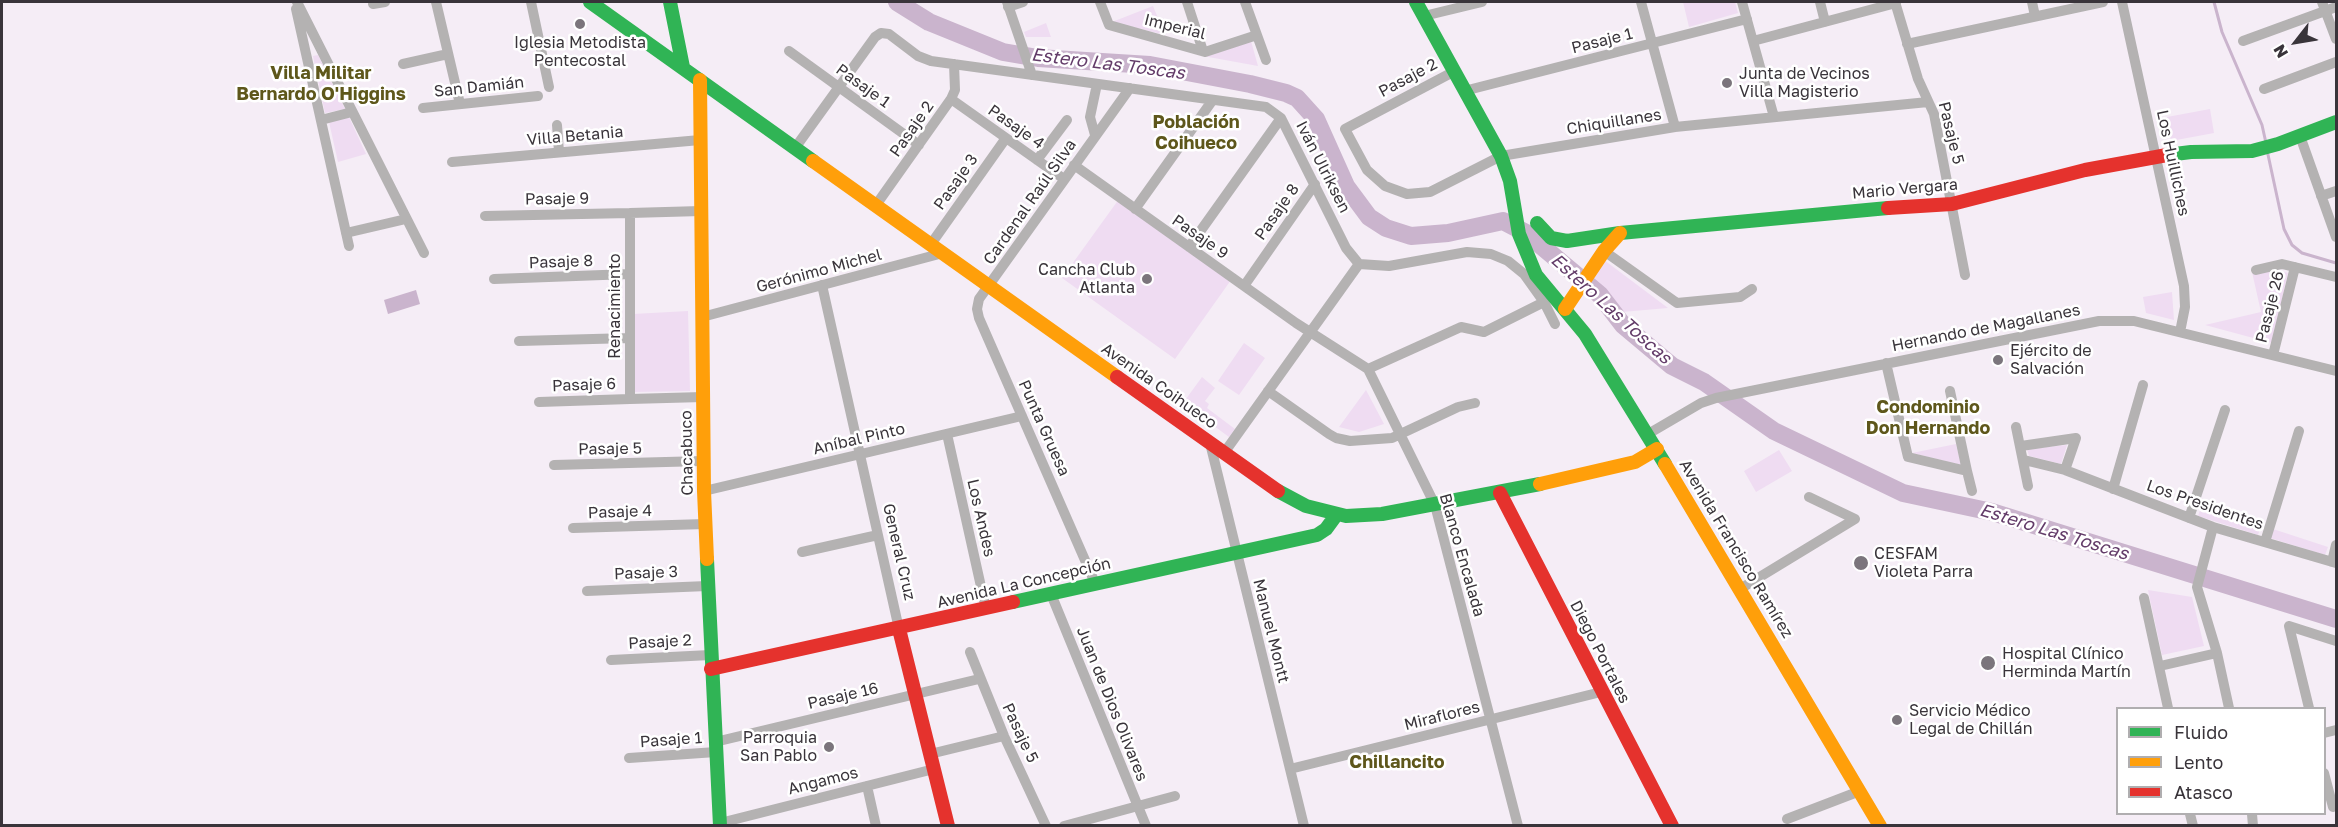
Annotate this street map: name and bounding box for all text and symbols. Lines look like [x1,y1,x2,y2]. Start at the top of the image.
street label: Imperial [1142,10,1208,44]
north arrow [2266,12,2326,72]
marker: Iglesia Metodista Pentecostal [573,17,587,31]
street label: Pasaje 1 [1569,24,1635,58]
place label: Iglesia Metodista Pentecostal [514,33,646,71]
text: N [2269,41,2292,62]
water label: Estero Las Toscas [1030,44,1186,84]
street label: Pasaje 2 [1375,55,1441,101]
street label: Pasaje 1 [832,60,894,112]
district label: Villa Militar Bernardo O'Higgins [236,62,406,104]
place label: Junta de Vecinos Villa Magisterio [1739,64,1870,102]
street label: San Damián [433,73,525,101]
marker: Junta de Vecinos Villa Magisterio [1720,76,1734,90]
street label: Pasaje 2 [886,97,938,161]
street label: Pasaje 5 [1934,100,1968,166]
street label: Pasaje 4 [984,101,1048,153]
street label: Chiquillanes [1565,105,1663,139]
street label: Los Huilliches [2152,108,2194,218]
district label: Población Coihueco [1152,111,1240,154]
street label: Iván Ulriksen [1292,118,1354,216]
street label: Villa Betania [526,122,624,150]
street label: Cardenal Raúl Silva [980,136,1080,268]
street label: Pasaje 3 [930,150,982,214]
street label: Mario Vergara [1851,175,1959,203]
street label: Pasaje 8 [1251,180,1303,244]
street label: Pasaje 9 [525,189,589,209]
street label: Pasaje 9 [1168,211,1232,263]
street label: Gerónimo Michel [754,245,884,297]
water label: Estero Las Toscas [1546,249,1676,369]
street label: Pasaje 8 [529,251,593,273]
street label: Renacimiento [605,253,625,359]
place label: Cancha Club Atlanta [1038,260,1135,298]
street label: Pasaje 26 [2252,269,2288,345]
marker: Cancha Club Atlanta [1140,272,1154,286]
street label: Hernando de Magallanes [1890,300,2082,356]
street label: Avenida Coihueco [1098,339,1220,433]
place label: Ejército de Salvación [2010,341,2092,379]
marker: Ejército de Salvación [1991,353,2005,367]
street label: Pasaje 6 [552,374,616,396]
street label: Punta Gruesa [1014,377,1074,479]
district label: Condominio Don Hernando [1866,396,1990,438]
street label: Chacabuco [677,410,697,496]
street label: Aníbal Pinto [811,419,907,459]
street label: Pasaje 5 [578,439,642,459]
street label: Avenida Francisco Ramírez [1675,456,1797,642]
street label: Los Presidentes [2144,476,2266,534]
street label: Los Andes [963,477,999,559]
street label: Blanco Encalada [1435,491,1489,619]
water label: Estero Las Toscas [1977,499,2131,565]
street label: Pasaje 4 [588,501,652,523]
street label: General Cruz [879,502,919,602]
place label: CESFAM Violeta Parra [1874,544,1973,582]
street label: Avenida La Concepción [935,554,1113,612]
marker: CESFAM Violeta Parra [1852,554,1870,572]
street label: Pasaje 3 [614,562,678,584]
street label: Manuel Montt [1249,577,1293,685]
street label: Diego Portales [1566,597,1634,707]
street label: Juan de Dios Olivares [1072,624,1152,784]
street label: Pasaje 2 [628,631,692,653]
place label: Hospital Clínico Herminda Martín [2002,644,2131,682]
marker: Hospital Clínico Herminda Martín [1979,654,1997,672]
street label: Pasaje 16 [806,679,880,713]
street label: Miraflores [1402,697,1482,735]
street label: Pasaje 5 [998,700,1042,766]
place label: Servicio Médico Legal de Chillán [1909,701,2032,739]
legend [2116,707,2326,815]
marker: Servicio Médico Legal de Chillán [1890,713,1904,727]
text: Fluido [2174,721,2228,743]
street label: Pasaje 1 [639,728,703,752]
place label: Parroquia San Pablo [740,728,817,766]
marker: Parroquia San Pablo [822,740,836,754]
district label: Chillancito [1349,751,1445,773]
text: Lento [2174,751,2223,773]
street label: Angamos [786,763,860,799]
text: Atasco [2174,781,2233,803]

